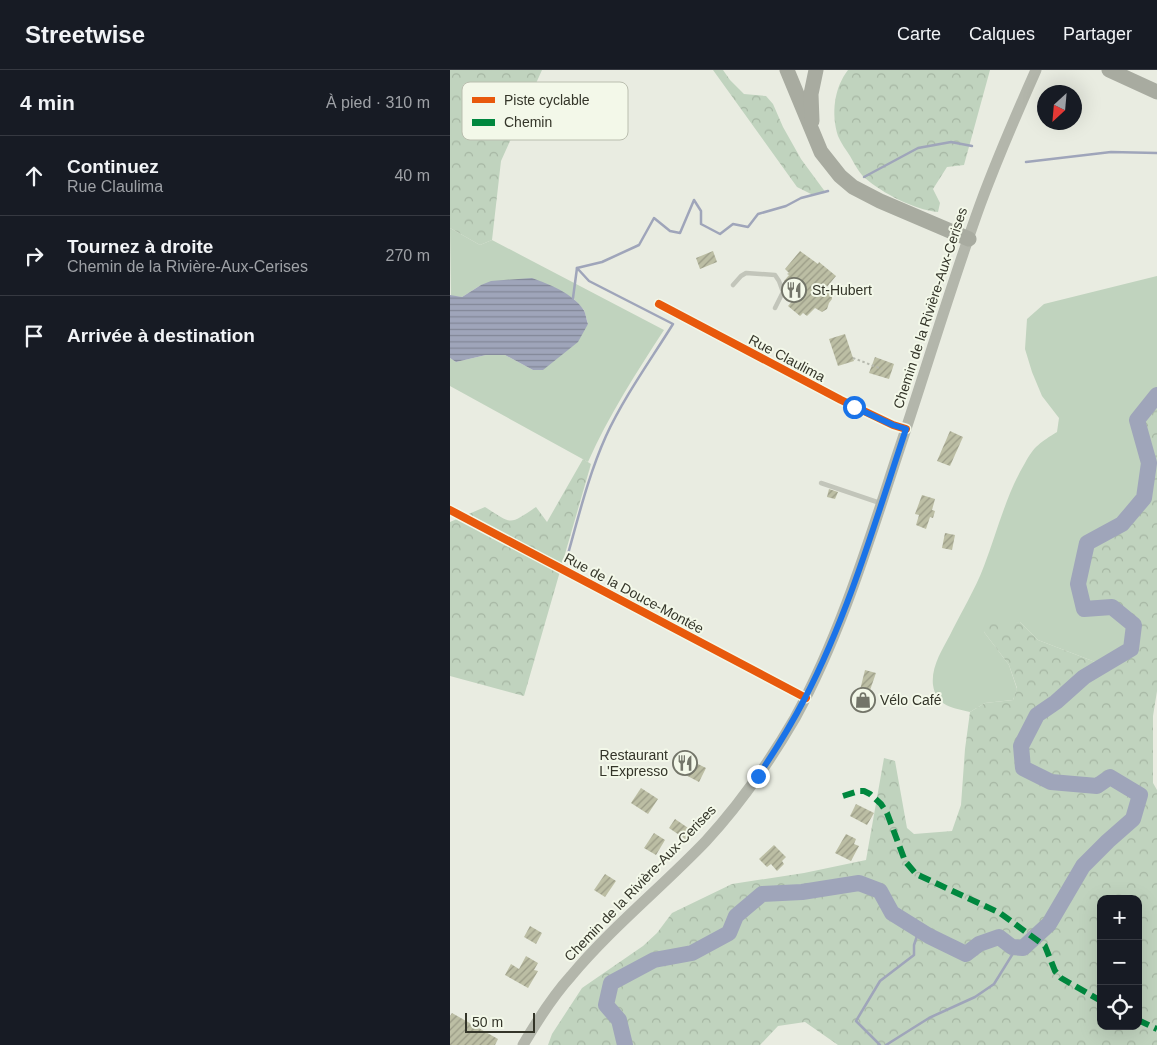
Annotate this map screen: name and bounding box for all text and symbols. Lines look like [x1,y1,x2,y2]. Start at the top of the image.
text: Streetwise [25,21,145,48]
text: Carte [897,24,941,44]
text: Calques [969,24,1035,44]
text: Partager [1063,24,1132,44]
legend [462,82,628,140]
north arrow [1037,85,1082,130]
text: 4 min [20,91,75,114]
text: Piste cyclable [504,92,590,108]
text: À pied · 310 m [326,94,430,111]
text: Chemin [504,114,552,130]
text: Continuez [67,156,159,177]
icon: ahead [20,162,48,190]
text: 40 m [394,167,430,184]
text: Rue Claulima [67,178,163,195]
street label: Chemin de la Rivière-Aux-Cerises [890,205,970,411]
text: Tournez à droite [67,236,213,257]
icon: right [20,242,48,270]
text: 270 m [386,247,430,264]
text: Chemin de la Rivière-Aux-Cerises [67,258,308,275]
restaurant icon: St-Hubert [781,277,807,303]
place label: St-Hubert [812,282,872,298]
icon: arrive [20,322,48,350]
text: Arrivée à destination [67,325,255,346]
street label: Rue Claulima [746,331,828,385]
route start [843,396,866,419]
street label: Rue de la Douce-Montée [562,549,707,637]
shop icon: Vélo Café [850,687,876,713]
place label: Vélo Café [880,692,942,708]
place label: Restaurant L'Expresso [599,747,668,779]
restaurant icon: Restaurant L'Expresso [672,750,698,776]
route end [747,765,770,788]
street label: Chemin de la Rivière-Aux-Cerises [561,802,719,964]
map controls [1097,895,1142,1030]
button: + [1097,895,1142,940]
button: − [1097,940,1142,985]
button: locate [1097,985,1142,1030]
scale bar [465,1010,535,1033]
text: 50 m [472,1014,503,1030]

